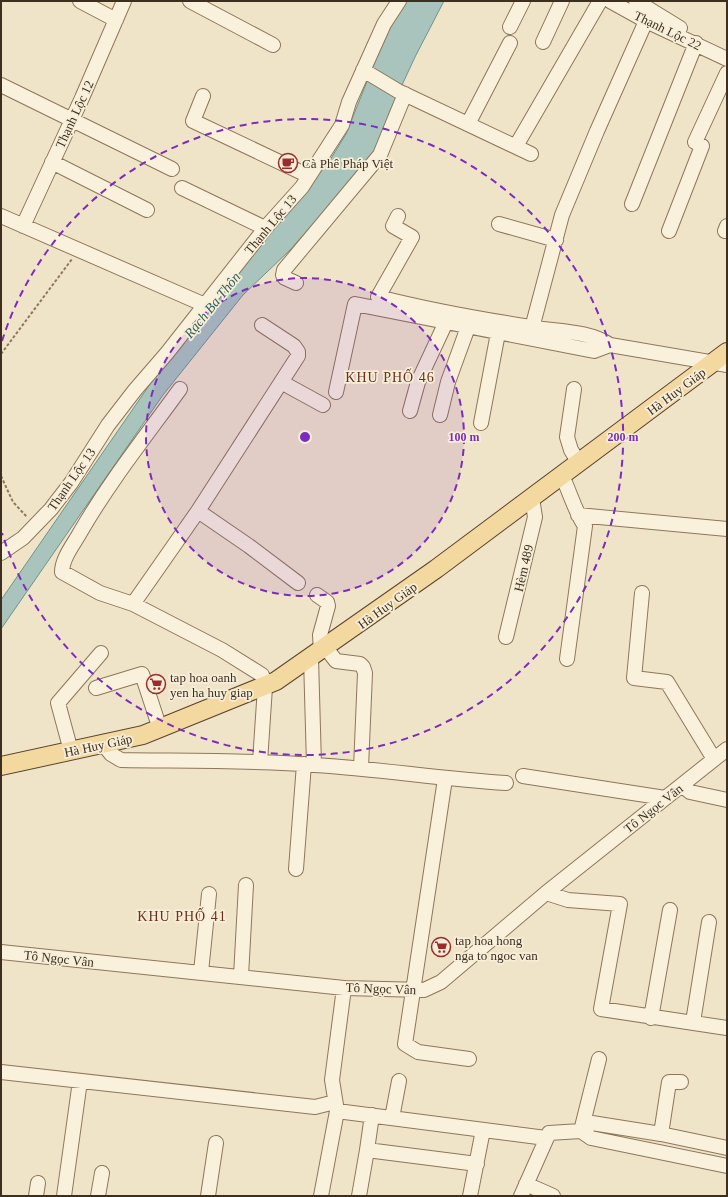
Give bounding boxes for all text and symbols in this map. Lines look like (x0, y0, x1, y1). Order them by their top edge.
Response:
street label: Thạnh Lộc 22 (632, 8, 704, 53)
street label: Thạnh Lộc 12 (52, 78, 97, 150)
cafe icon: Cà Phê Pháp Việt (277, 152, 299, 174)
place label: Cà Phê Pháp Việt (302, 156, 393, 171)
street label: Thạnh Lộc 13 (241, 192, 300, 257)
water label: Rạch Ba Thôn (181, 269, 243, 342)
street label: Hà Huy Giáp (644, 365, 708, 418)
district label: KHU PHỐ 46 (345, 368, 435, 385)
centre of rings (298, 430, 312, 444)
text: 100 m (449, 430, 480, 444)
text: 200 m (608, 430, 639, 444)
street label: Thạnh Lộc 13 (44, 445, 98, 513)
street label: Hèm 489 (511, 543, 536, 593)
street label: Hà Huy Giáp (355, 579, 420, 632)
place label: tap hoa oanh yen ha huy giap (170, 670, 253, 700)
supermarket icon: tap hoa oanh yen ha huy giap (145, 673, 167, 695)
street label: Hà Huy Giáp (63, 731, 134, 760)
street label: Tô Ngọc Vân (621, 780, 686, 836)
district label: KHU PHỐ 41 (137, 907, 227, 924)
place label: tap hoa hong nga to ngoc van (455, 933, 538, 963)
supermarket icon: tap hoa hong nga to ngoc van (430, 936, 452, 958)
street label: Tô Ngọc Vân (23, 947, 95, 970)
street label: Tô Ngọc Vân (345, 980, 417, 997)

